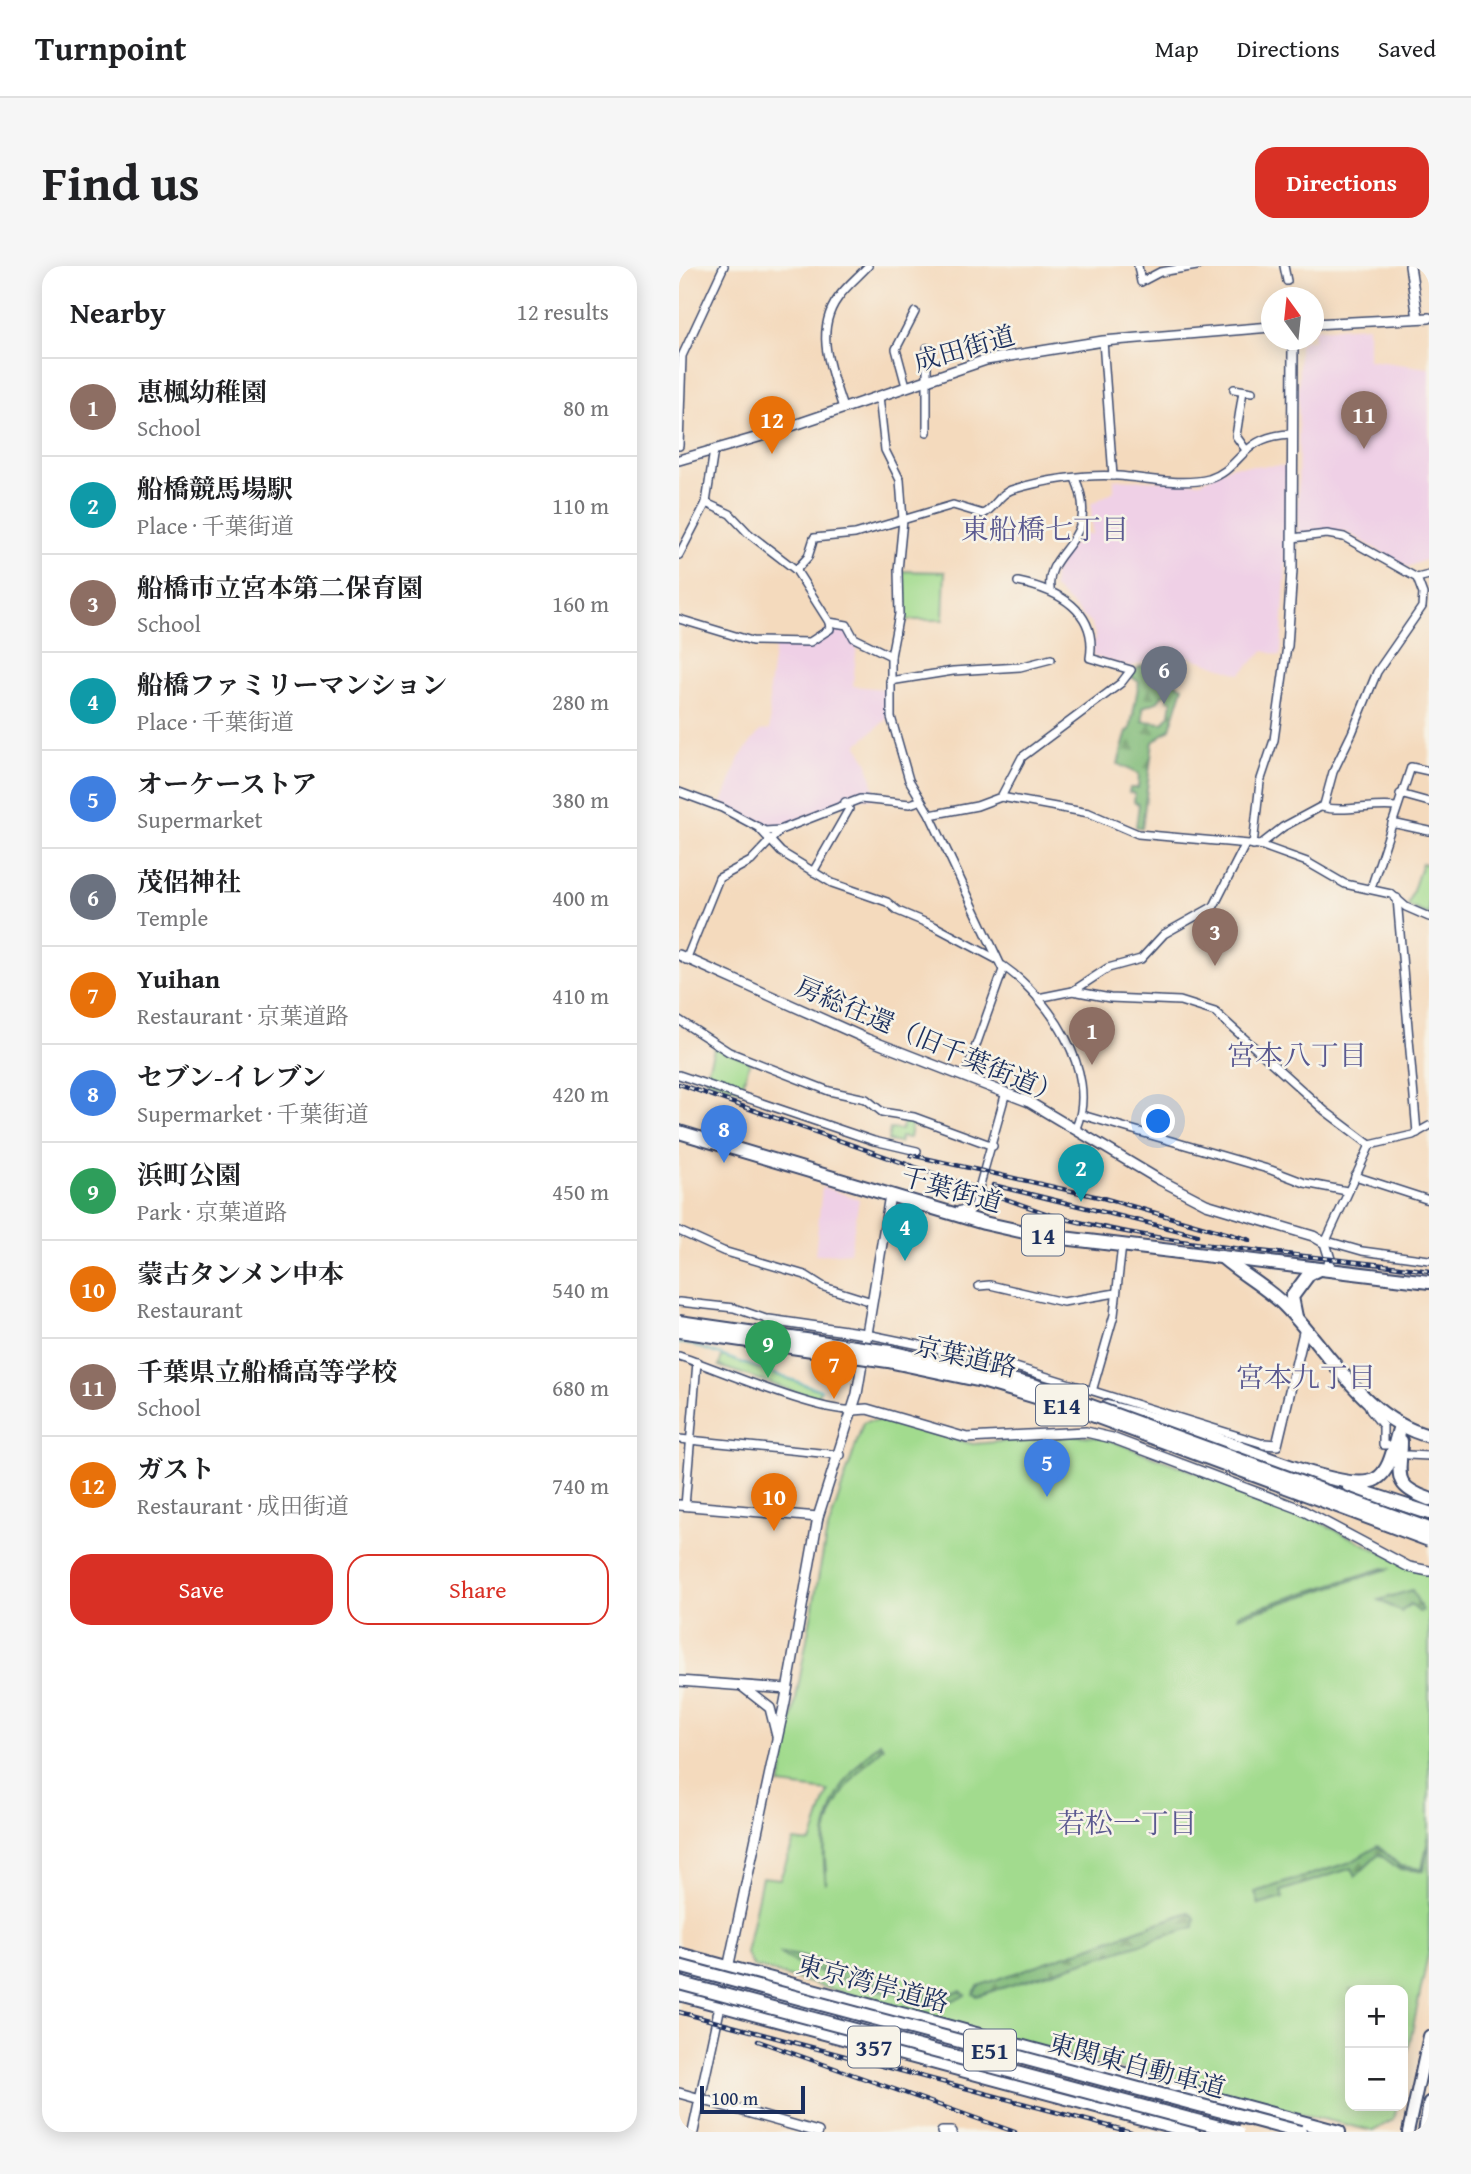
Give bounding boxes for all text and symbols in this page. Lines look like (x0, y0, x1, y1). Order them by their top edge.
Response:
text: Turnpoint (35, 24, 187, 72)
text: Map (1155, 31, 1199, 66)
text: Directions (1237, 31, 1340, 66)
text: Saved (1378, 31, 1436, 66)
text: Find us (42, 146, 200, 218)
button: Directions (1255, 147, 1429, 218)
north arrow (1261, 287, 1324, 350)
text: Nearby (70, 290, 166, 334)
text: 12 results (517, 295, 609, 328)
street label: 成田街道 (909, 315, 1019, 381)
text: 恵楓幼稚園 (137, 372, 267, 411)
text: 1 (87, 391, 99, 424)
text: 80 m (563, 391, 609, 424)
pin: 11 (1341, 391, 1387, 449)
pin: 12 (749, 396, 795, 454)
text: School (137, 411, 201, 444)
text: 船橋競馬場駅 (137, 469, 293, 508)
text: 2 (87, 489, 99, 522)
text: 110 m (552, 489, 609, 522)
district label: 東船橋七丁目 (961, 508, 1129, 549)
text: Place · 千葉街道 (137, 509, 294, 542)
text: 船橋市立宮本第二保育園 (137, 568, 423, 607)
text: 3 (87, 587, 99, 620)
text: 160 m (552, 587, 609, 620)
text: School (137, 607, 201, 640)
pin: 6 (1141, 646, 1187, 704)
text: 船橋ファミリーマンション (137, 665, 447, 704)
text: 4 (87, 685, 99, 718)
text: 280 m (552, 685, 609, 718)
text: Place · 千葉街道 (137, 705, 294, 738)
text: オーケーストア (137, 764, 317, 803)
text: 5 (87, 783, 99, 816)
text: 380 m (552, 783, 609, 816)
text: Supermarket (137, 803, 263, 836)
text: 茂侶神社 (137, 862, 241, 901)
text: 6 (87, 881, 99, 914)
text: 400 m (552, 881, 609, 914)
text: Temple (137, 901, 208, 934)
pin: 3 (1192, 908, 1238, 966)
text: Yuihan (137, 959, 220, 998)
street label: 房総往還（旧千葉街道） (790, 966, 1068, 1114)
text: 7 (87, 979, 99, 1012)
text: 410 m (552, 979, 609, 1012)
text: Restaurant · 京葉道路 (137, 999, 349, 1032)
pin: 1 (1069, 1007, 1115, 1065)
district label: 宮本八丁目 (1227, 1034, 1367, 1075)
text: セブン-イレブン (137, 1057, 326, 1096)
text: 8 (87, 1077, 99, 1110)
text: 420 m (552, 1077, 609, 1110)
text: Supermarket · 千葉街道 (137, 1097, 369, 1130)
your location (1141, 1104, 1175, 1138)
pin: 8 (701, 1105, 747, 1163)
pin: 2 (1058, 1144, 1104, 1202)
text: 浜町公園 (137, 1155, 241, 1194)
street label: 千葉街道 (897, 1156, 1007, 1222)
text: 9 (87, 1175, 99, 1208)
text: 450 m (552, 1175, 609, 1208)
text: Park · 京葉道路 (137, 1195, 287, 1228)
pin: 4 (882, 1203, 928, 1261)
road number: 14 (1022, 1214, 1064, 1255)
text: 蒙古タンメン中本 (137, 1254, 344, 1293)
text: 10 (81, 1273, 105, 1306)
text: 540 m (552, 1273, 609, 1306)
text: Restaurant (137, 1293, 243, 1326)
pin: 9 (745, 1320, 791, 1378)
street label: 京葉道路 (911, 1325, 1021, 1387)
pin: 7 (811, 1341, 857, 1399)
text: 千葉県立船橋高等学校 (137, 1352, 397, 1391)
district label: 宮本九丁目 (1236, 1356, 1376, 1397)
text: 11 (81, 1371, 105, 1404)
text: 680 m (552, 1371, 609, 1404)
road number: E14 (1036, 1385, 1088, 1426)
text: School (137, 1391, 201, 1424)
pin: 5 (1024, 1439, 1070, 1497)
text: ガスト (137, 1449, 215, 1488)
text: 12 (81, 1469, 105, 1502)
text: 740 m (552, 1469, 609, 1502)
pin: 10 (751, 1473, 797, 1531)
text: Restaurant · 成田街道 (137, 1489, 349, 1522)
button: Save (70, 1554, 333, 1625)
button: Share (347, 1554, 609, 1625)
district label: 若松一丁目 (1057, 1802, 1197, 1843)
street label: 東京湾岸道路 (793, 1944, 953, 2022)
map controls (1345, 1985, 1408, 2111)
button: + (1345, 1985, 1408, 2048)
street label: 東関東自動車道 (1044, 2023, 1230, 2107)
road number: 357 (848, 2026, 900, 2067)
road number: E51 (964, 2030, 1016, 2070)
button: − (1345, 2048, 1408, 2111)
scale bar (700, 2083, 805, 2115)
text: 100 m (711, 2084, 758, 2112)

